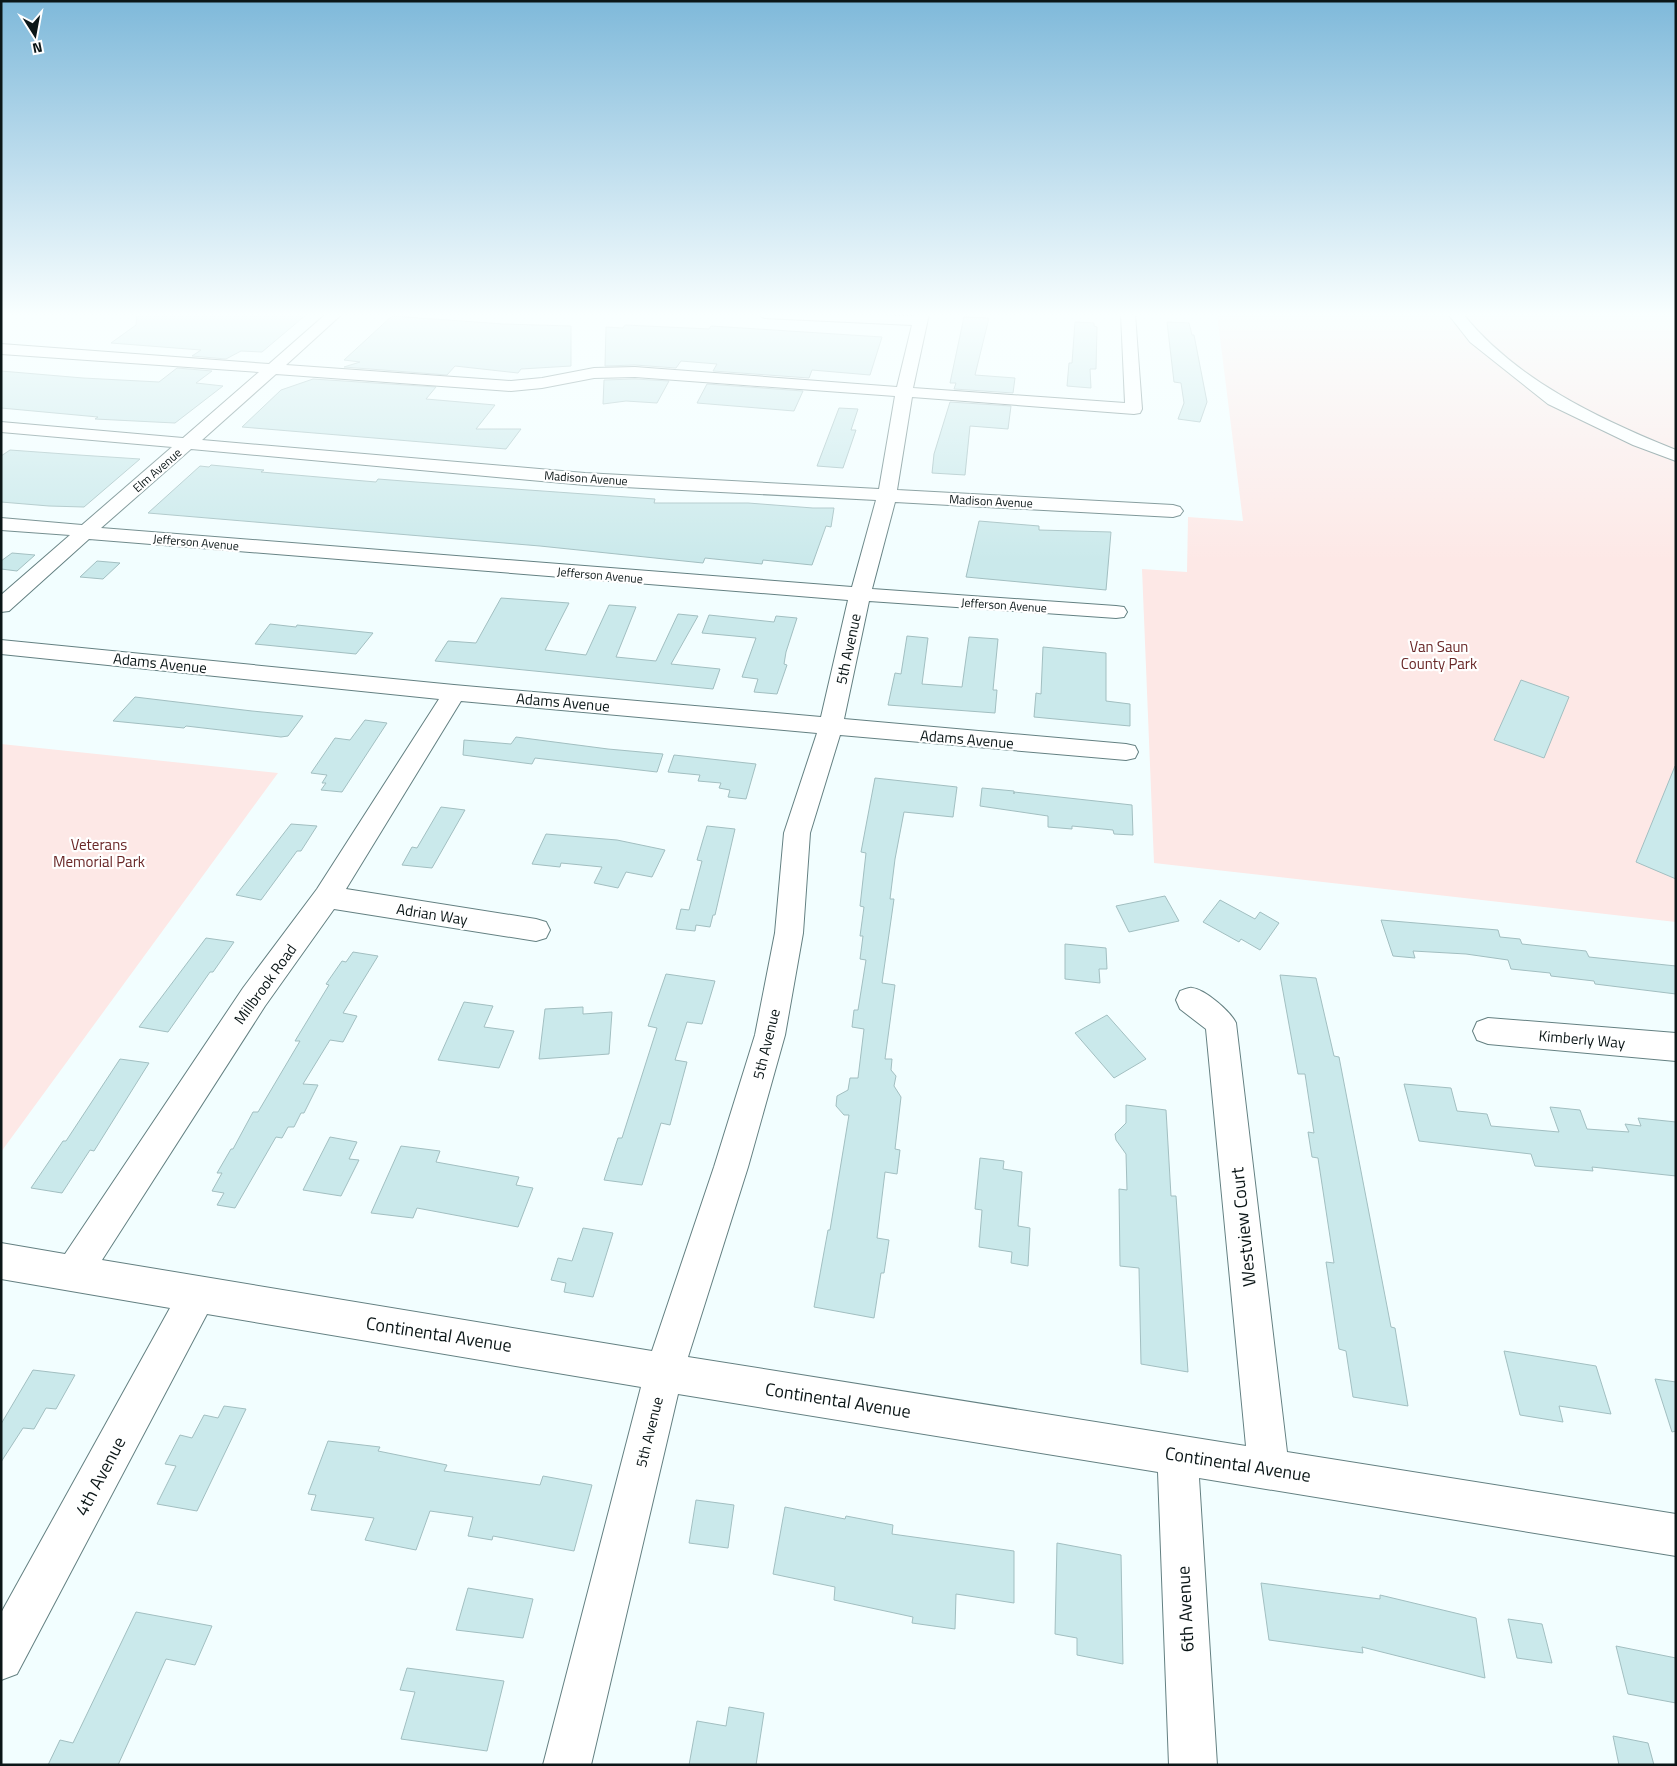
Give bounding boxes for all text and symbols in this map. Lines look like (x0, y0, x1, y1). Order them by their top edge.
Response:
north arrow (10, 10, 60, 60)
text: N (31, 37, 44, 59)
street label: Elm Avenue (128, 443, 186, 497)
street label: Madison Avenue (544, 466, 628, 490)
street label: Madison Avenue (949, 489, 1033, 513)
street label: Jefferson Avenue (152, 529, 240, 555)
street label: Jefferson Avenue (556, 562, 644, 588)
street label: Jefferson Avenue (960, 593, 1048, 617)
street label: 5th Avenue (829, 611, 867, 687)
park label: Van Saun County Park (1401, 635, 1477, 675)
street label: Adams Avenue (112, 647, 208, 679)
street label: Adams Avenue (515, 686, 611, 718)
street label: Adams Avenue (919, 723, 1015, 755)
park label: Veterans Memorial Park (53, 833, 145, 873)
street label: Adrian Way (395, 897, 469, 931)
street label: Millbrook Road (228, 939, 302, 1029)
street label: 5th Avenue (746, 1006, 786, 1082)
street label: Kimberly Way (1538, 1024, 1626, 1054)
street label: Westview Court (1223, 1165, 1263, 1288)
street label: Continental Avenue (364, 1309, 514, 1359)
street label: Continental Avenue (763, 1375, 913, 1425)
street label: 5th Avenue (629, 1394, 669, 1470)
street label: 4th Avenue (68, 1432, 132, 1520)
street label: Continental Avenue (1163, 1439, 1313, 1489)
street label: 6th Avenue (1169, 1565, 1201, 1653)

